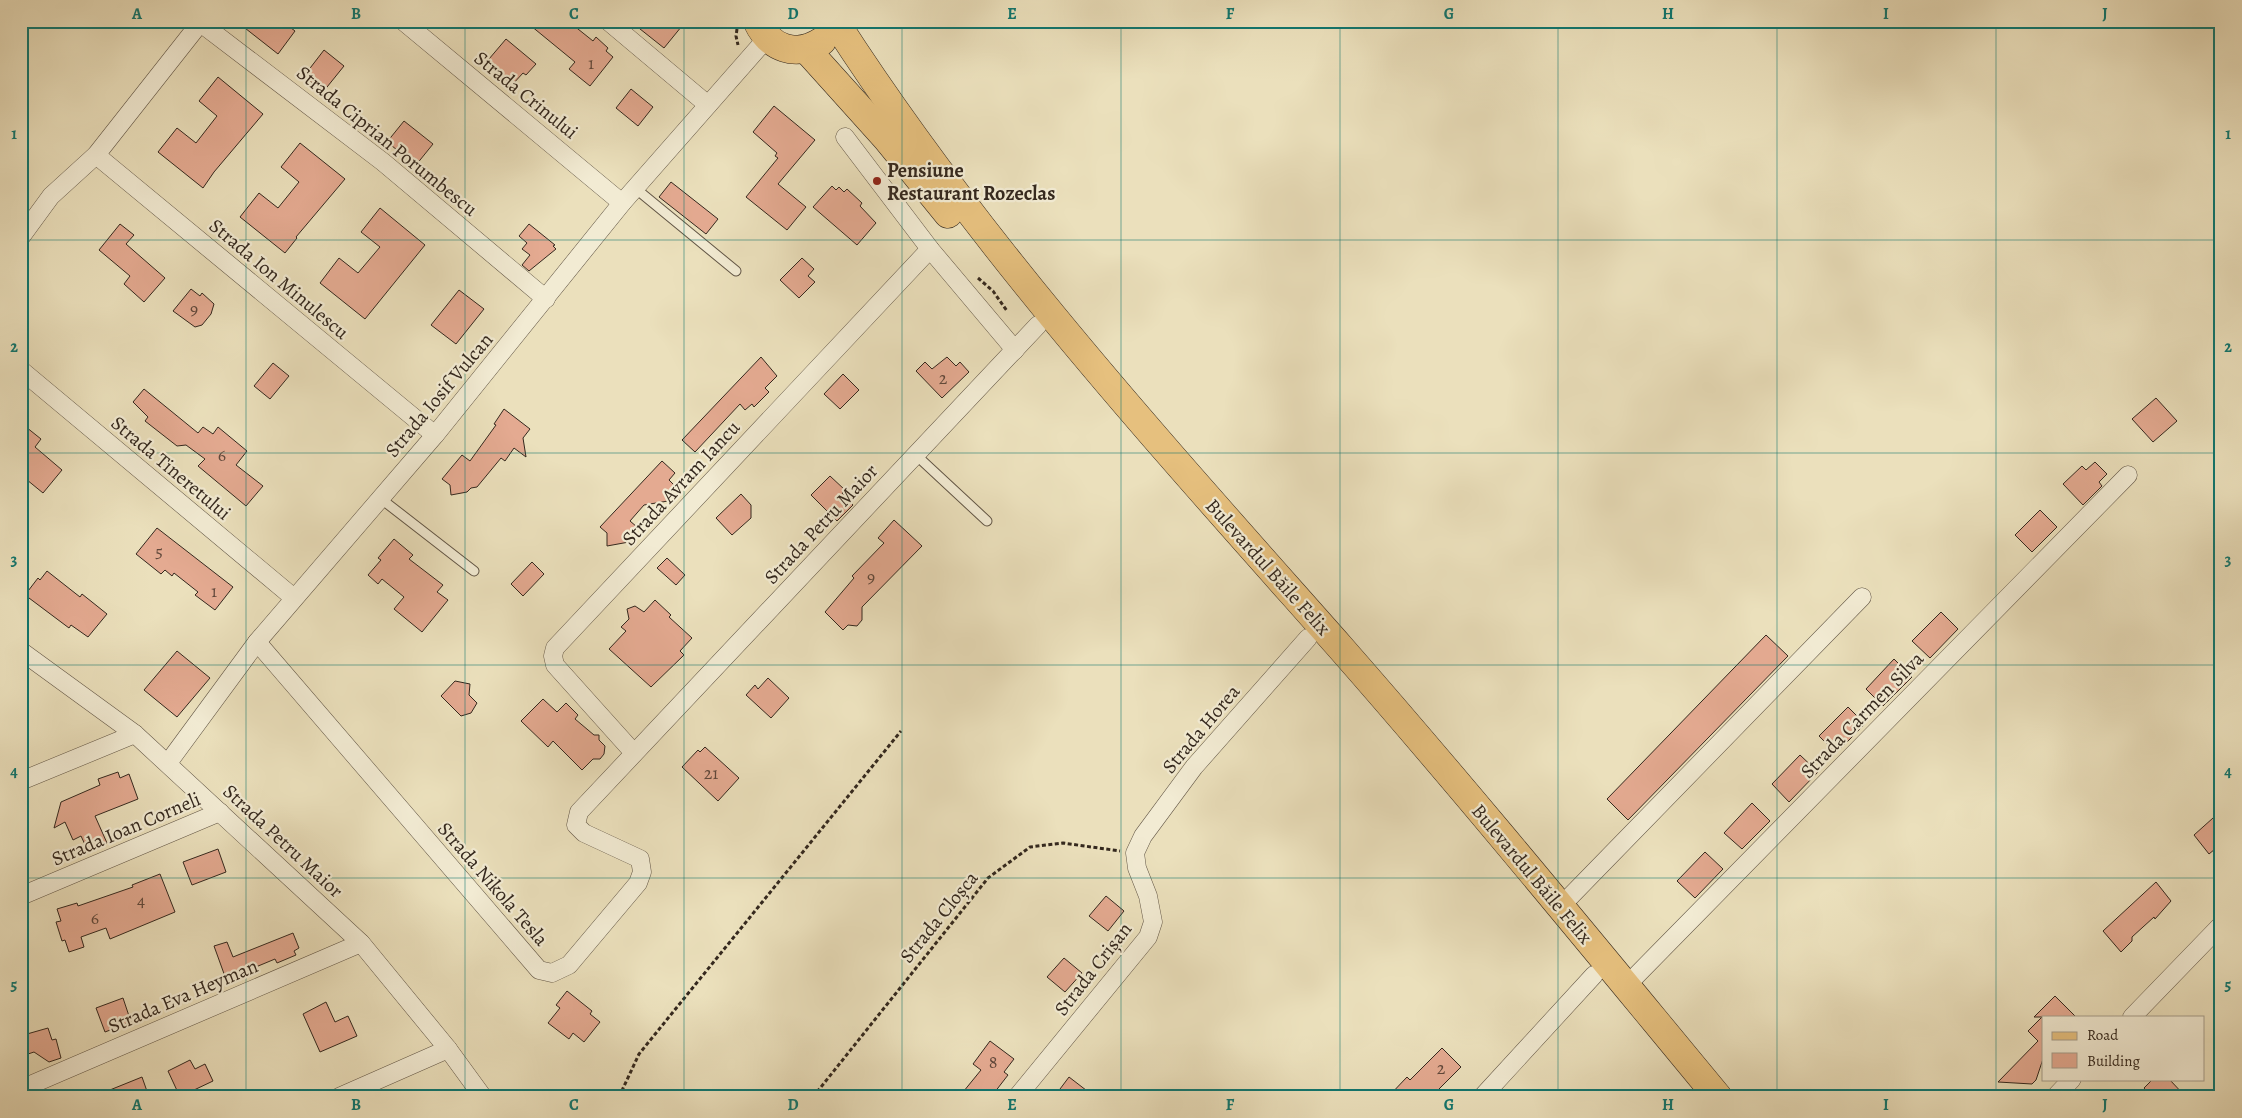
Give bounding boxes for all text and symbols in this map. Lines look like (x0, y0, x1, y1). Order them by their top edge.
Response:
text: A (131, 3, 143, 25)
text: B (351, 3, 361, 25)
text: C (569, 3, 579, 25)
text: D (787, 3, 799, 25)
text: E (1007, 3, 1017, 25)
text: F (1226, 3, 1235, 25)
text: G (1444, 3, 1454, 25)
text: H (1662, 3, 1674, 25)
text: I (1883, 3, 1889, 25)
text: J (2102, 3, 2108, 25)
street label: Strada Crinului (468, 45, 584, 145)
house number: 1 (588, 51, 594, 75)
street label: Strada Ciprian Porumbescu (291, 60, 483, 223)
text: 1 (11, 123, 17, 145)
text: 1 (2225, 123, 2231, 145)
place label: Pensiune Restaurant Rozeclas (887, 157, 1055, 207)
marker: Pensiune Restaurant Rozeclas (871, 175, 883, 187)
street label: Strada Ion Minulescu (203, 212, 355, 346)
house number: 9 (190, 297, 198, 321)
street label: Strada Iosif Vulcan (379, 327, 499, 463)
text: 2 (10, 336, 18, 358)
text: 2 (2224, 336, 2232, 358)
house number: 2 (939, 366, 948, 390)
street label: Strada Tineretului (105, 410, 237, 526)
street label: Strada Avram Iancu (616, 414, 746, 551)
house number: 6 (218, 443, 226, 467)
street label: Strada Petru Maior (758, 458, 884, 590)
street label: Bulevardul Băile Felix (1199, 493, 1337, 642)
house number: 5 (155, 539, 163, 563)
text: 3 (11, 549, 18, 571)
text: 3 (2225, 549, 2232, 571)
house number: 9 (867, 565, 875, 589)
house number: 1 (211, 579, 217, 603)
street label: Strada Carmen Silva (1794, 645, 1930, 784)
street label: Strada Horea (1156, 678, 1247, 779)
text: 4 (10, 761, 18, 783)
house number: 21 (704, 761, 718, 785)
text: 4 (2224, 761, 2232, 783)
street label: Strada Petru Maior (217, 778, 349, 904)
street label: Strada Ioan Corneli (47, 785, 205, 873)
street label: Bulevardul Băile Felix (1465, 798, 1599, 950)
street label: Strada Nikola Tesla (432, 816, 555, 952)
street label: Strada Cloșca (894, 865, 985, 969)
house number: 4 (137, 888, 145, 912)
house number: 6 (91, 906, 99, 930)
street label: Strada Crișan (1048, 917, 1138, 1021)
street label: Strada Eva Heyman (104, 952, 262, 1040)
text: 5 (11, 974, 18, 996)
text: 5 (2225, 974, 2232, 996)
legend (2042, 1016, 2204, 1080)
text: Road (2087, 1025, 2119, 1045)
house number: 8 (989, 1050, 997, 1074)
text: Building (2087, 1051, 2140, 1071)
house number: 2 (1437, 1056, 1446, 1080)
text: A (131, 1094, 143, 1116)
text: B (351, 1094, 361, 1116)
text: C (569, 1094, 579, 1116)
text: D (787, 1094, 799, 1116)
text: E (1007, 1094, 1017, 1116)
text: F (1226, 1094, 1235, 1116)
text: G (1444, 1094, 1454, 1116)
text: H (1662, 1094, 1674, 1116)
text: I (1883, 1094, 1889, 1116)
text: J (2102, 1094, 2108, 1116)

